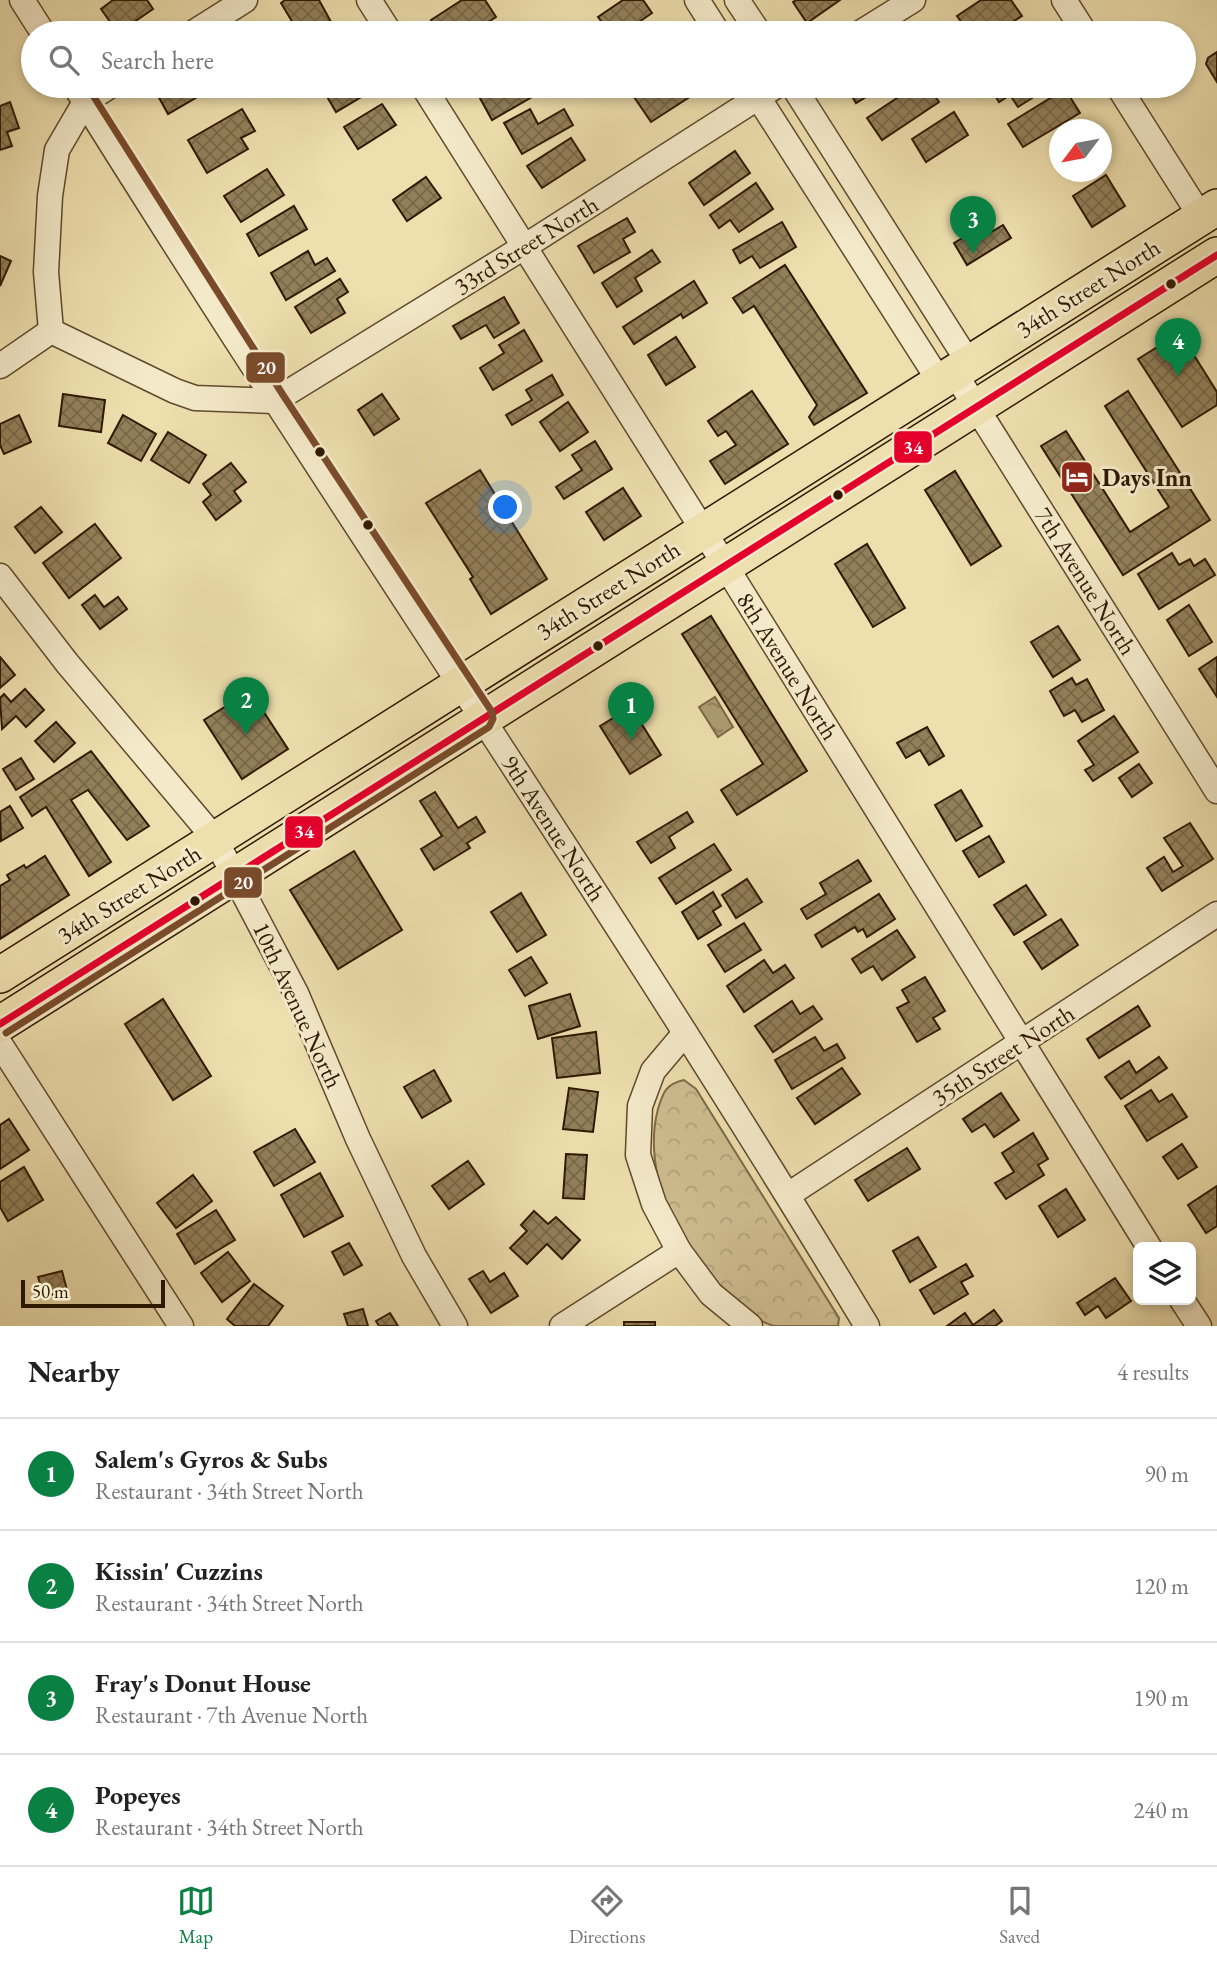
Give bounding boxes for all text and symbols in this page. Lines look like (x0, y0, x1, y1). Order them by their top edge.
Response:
search box (21, 21, 1196, 98)
icon: search (45, 41, 83, 79)
text: Search here (101, 43, 214, 77)
north arrow (1049, 119, 1112, 182)
street label: 33rd Street North (448, 188, 604, 302)
pin: 3 (950, 196, 996, 254)
street label: 34th Street North (1010, 231, 1166, 345)
unlabelled marker (1164, 277, 1178, 291)
pin: 4 (1155, 318, 1201, 376)
line badge: 20 (245, 351, 286, 384)
text: 20 (256, 355, 276, 380)
line badge: 34 (893, 430, 933, 464)
text: 34 (903, 435, 924, 460)
unlabelled marker (313, 445, 327, 459)
hotel icon: Days Inn (1058, 458, 1096, 496)
place label: Days Inn (1102, 462, 1192, 494)
unlabelled marker (831, 488, 845, 502)
your location (488, 490, 522, 524)
street label: 7th Avenue North (1028, 501, 1144, 661)
unlabelled marker (361, 518, 375, 532)
street label: 34th Street North (530, 533, 686, 647)
street label: 8th Avenue North (730, 586, 846, 746)
unlabelled marker (591, 639, 605, 653)
pin: 2 (223, 677, 269, 735)
pin: 1 (608, 682, 654, 740)
street label: 9th Avenue North (495, 749, 613, 907)
line badge: 34 (284, 815, 324, 849)
text: 34 (294, 819, 315, 844)
street label: 34th Street North (51, 837, 207, 951)
line badge: 20 (223, 866, 263, 899)
text: 20 (233, 870, 253, 895)
unlabelled marker (188, 894, 202, 908)
street label: 10th Avenue North (246, 917, 350, 1093)
street label: 35th Street North (926, 997, 1080, 1113)
map controls (1133, 1242, 1196, 1305)
button: layers (1133, 1242, 1196, 1305)
scale bar (21, 1277, 164, 1309)
text: 50 m (32, 1279, 69, 1304)
text: Nearby (28, 1352, 120, 1391)
text: 4 results (1117, 1357, 1189, 1387)
text: Salem's Gyros & Subs (95, 1442, 328, 1476)
text: 1 (45, 1459, 57, 1489)
text: 90 m (1144, 1459, 1189, 1489)
text: Restaurant · 34th Street North (95, 1476, 364, 1506)
text: Kissin' Cuzzins (95, 1554, 263, 1588)
text: 2 (45, 1571, 57, 1601)
text: 120 m (1133, 1571, 1189, 1601)
text: Restaurant · 34th Street North (95, 1588, 364, 1618)
text: Fray's Donut House (95, 1666, 311, 1700)
text: 3 (45, 1683, 57, 1713)
text: 190 m (1133, 1683, 1189, 1713)
text: Restaurant · 7th Avenue North (95, 1700, 368, 1730)
text: Popeyes (95, 1778, 181, 1812)
text: 4 (45, 1795, 57, 1825)
text: 240 m (1133, 1795, 1189, 1825)
text: Restaurant · 34th Street North (95, 1812, 364, 1842)
tab: Map (177, 1882, 215, 1949)
tab: Directions (569, 1882, 645, 1949)
tab: Saved (999, 1882, 1040, 1949)

